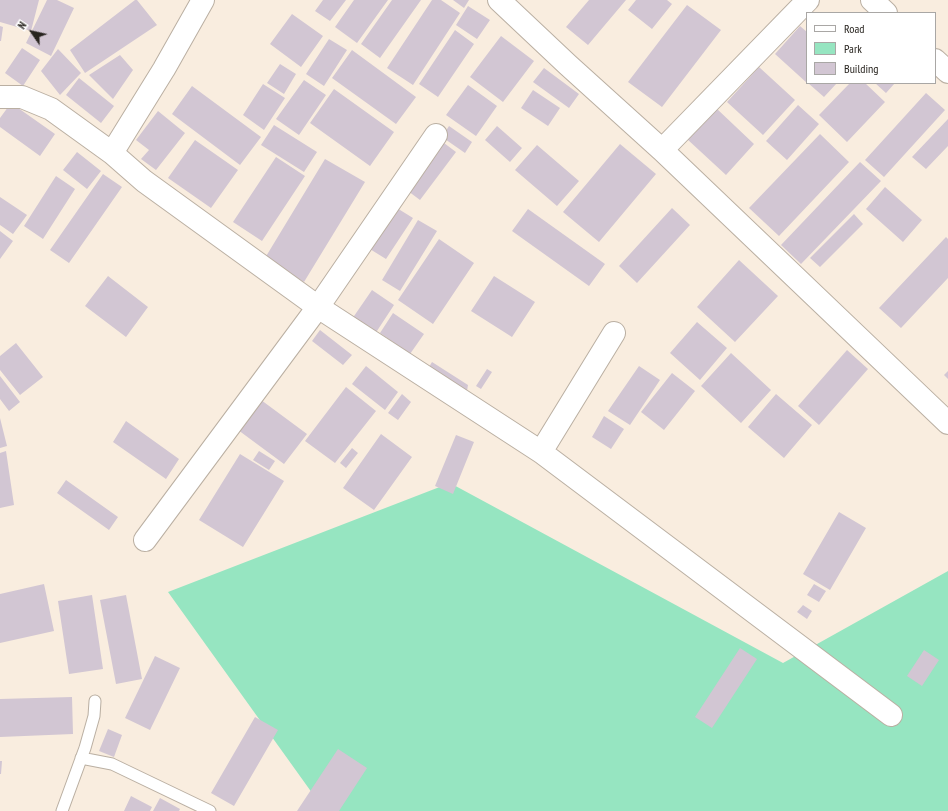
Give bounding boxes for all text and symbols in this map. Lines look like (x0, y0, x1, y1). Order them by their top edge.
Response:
north arrow (12, 12, 52, 52)
legend (806, 12, 936, 84)
text: N (15, 19, 30, 32)
text: Road (844, 21, 864, 36)
text: Park (844, 41, 862, 56)
text: Building (844, 61, 879, 76)

